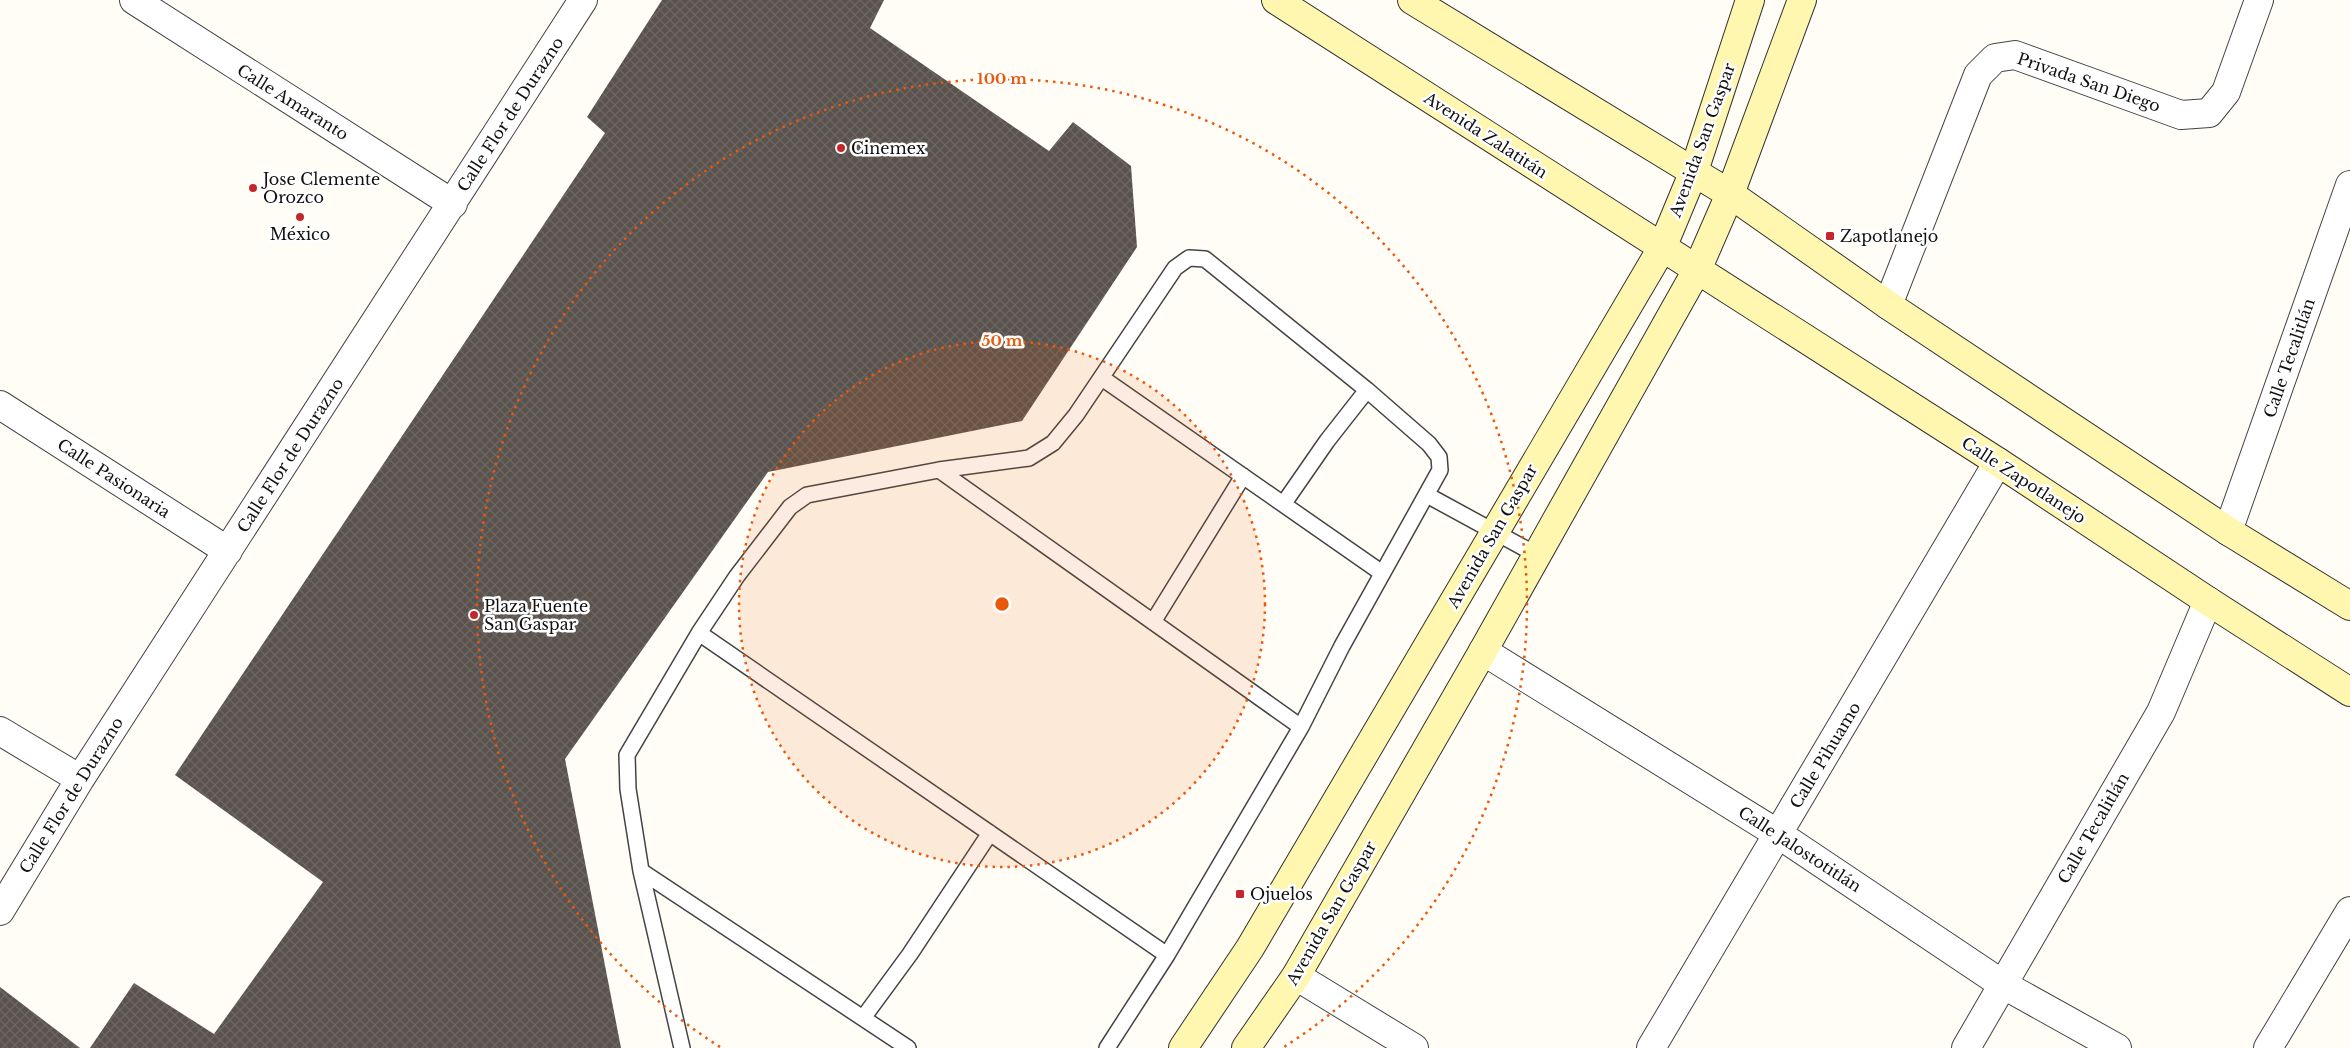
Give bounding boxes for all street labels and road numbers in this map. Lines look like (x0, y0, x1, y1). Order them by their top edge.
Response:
street label: Calle Flor de Durazno (452, 33, 568, 195)
street label: Privada San Diego (2015, 48, 2163, 116)
street label: Calle Amaranto (234, 60, 352, 144)
street label: Avenida San Gaspar (1664, 60, 1739, 221)
street label: Avenida Zalatitán (1420, 87, 1552, 182)
street label: Calle Tecalitlán (2259, 296, 2319, 420)
street label: Calle Flor de Durazno (232, 374, 348, 536)
street label: Calle Zapotlanejo (1958, 432, 2090, 528)
street label: Calle Pasionaria (54, 434, 174, 522)
street label: Avenida San Gaspar (1442, 460, 1542, 612)
street label: Calle Pihuamo (1785, 698, 1865, 812)
street label: Calle Flor de Durazno (15, 713, 127, 877)
street label: Calle Tecalitlán (2053, 769, 2133, 887)
street label: Calle Jalostotitlán (1735, 802, 1865, 896)
street label: Avenida San Gaspar (1281, 837, 1381, 989)

